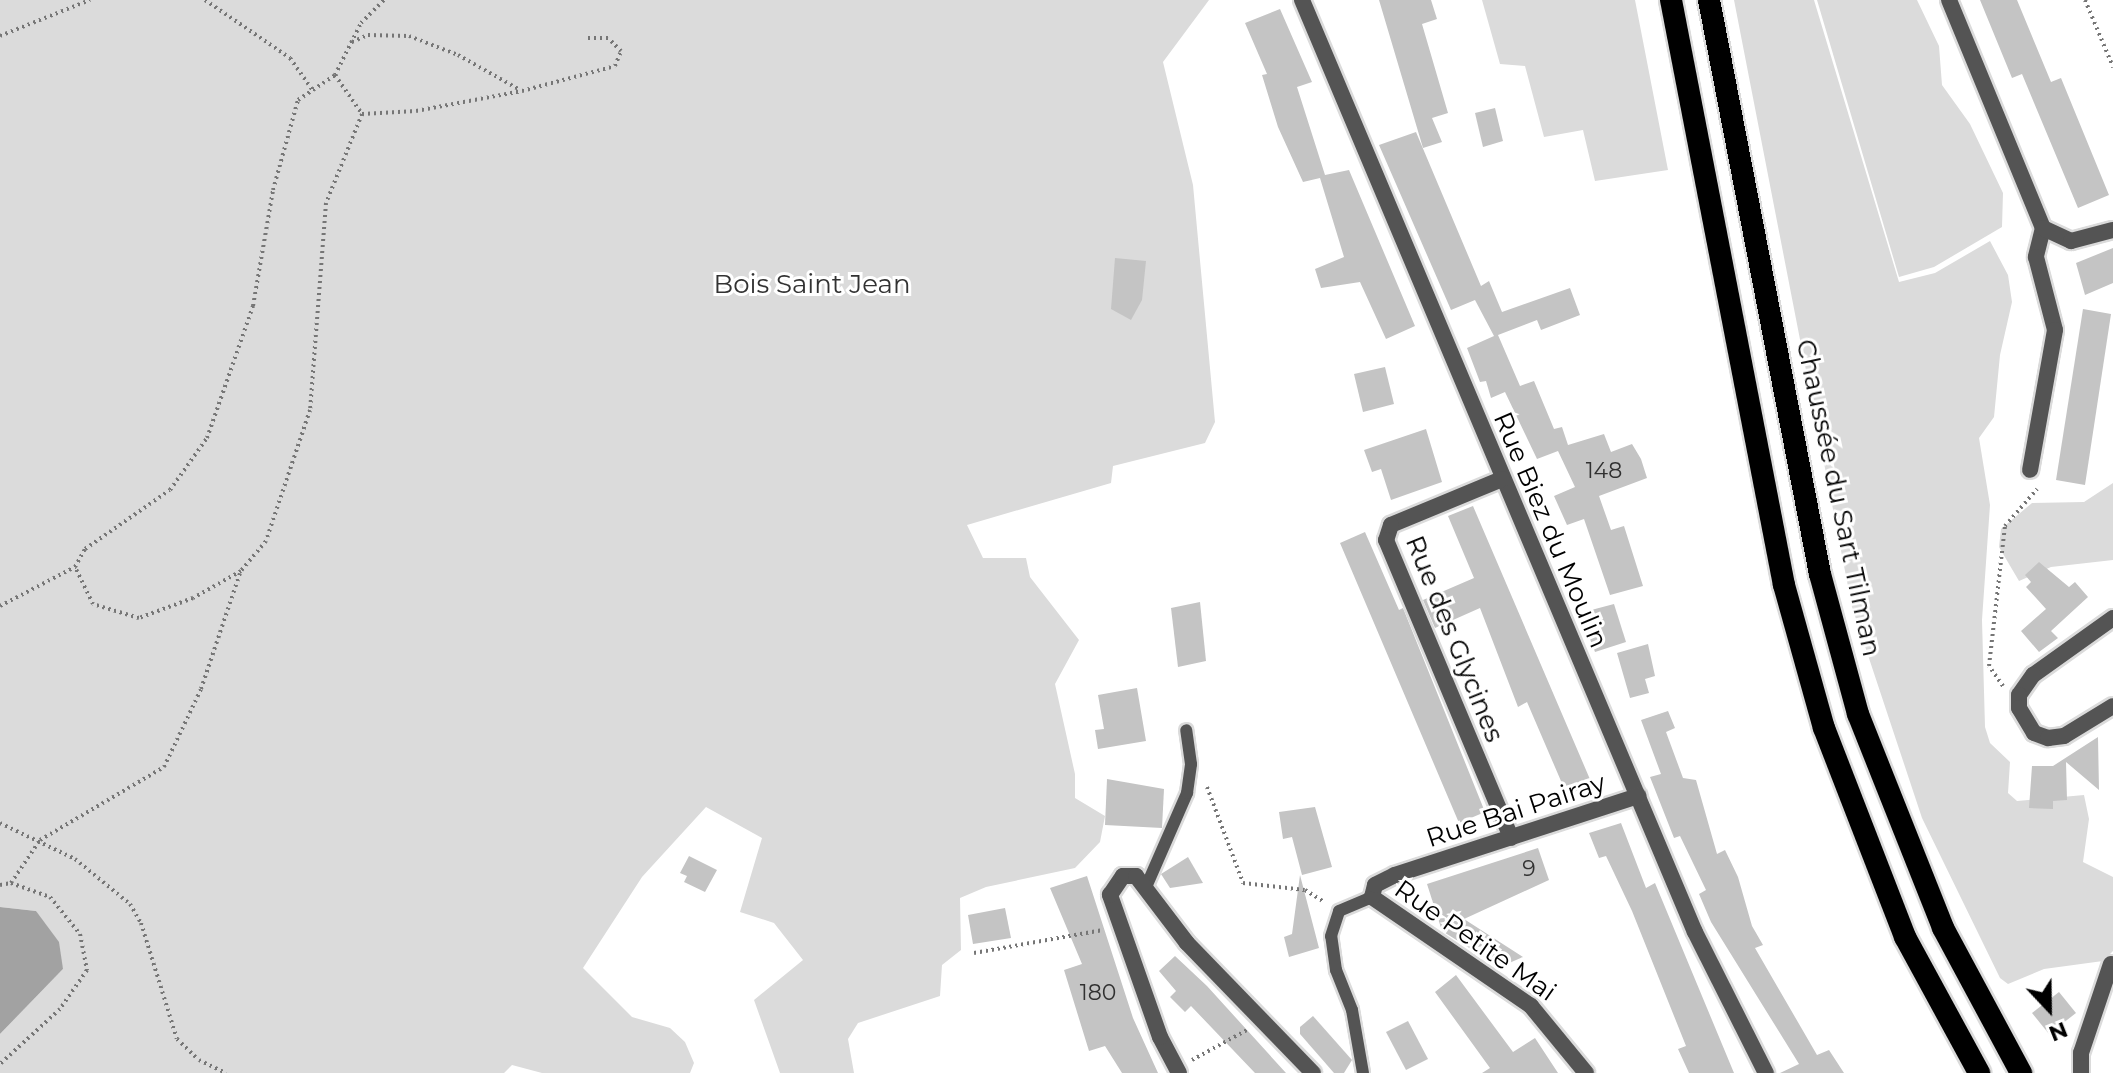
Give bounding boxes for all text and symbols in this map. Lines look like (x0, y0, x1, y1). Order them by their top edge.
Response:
park label: Bois Saint Jean (714, 269, 910, 301)
street label: Chaussée du Sart Tilman (1789, 337, 1887, 659)
street label: Rue Biez du Moulin (1486, 407, 1614, 653)
house number: 148 (1586, 458, 1622, 484)
street label: Rue des Glycines (1398, 531, 1510, 747)
street label: Rue Bai Pairay (1423, 767, 1609, 855)
house number: 9 (1522, 856, 1536, 882)
street label: Rue Petite Mai (1388, 874, 1562, 1008)
north arrow (2009, 969, 2089, 1049)
house number: 180 (1080, 980, 1116, 1006)
text: N (2045, 1016, 2071, 1048)

